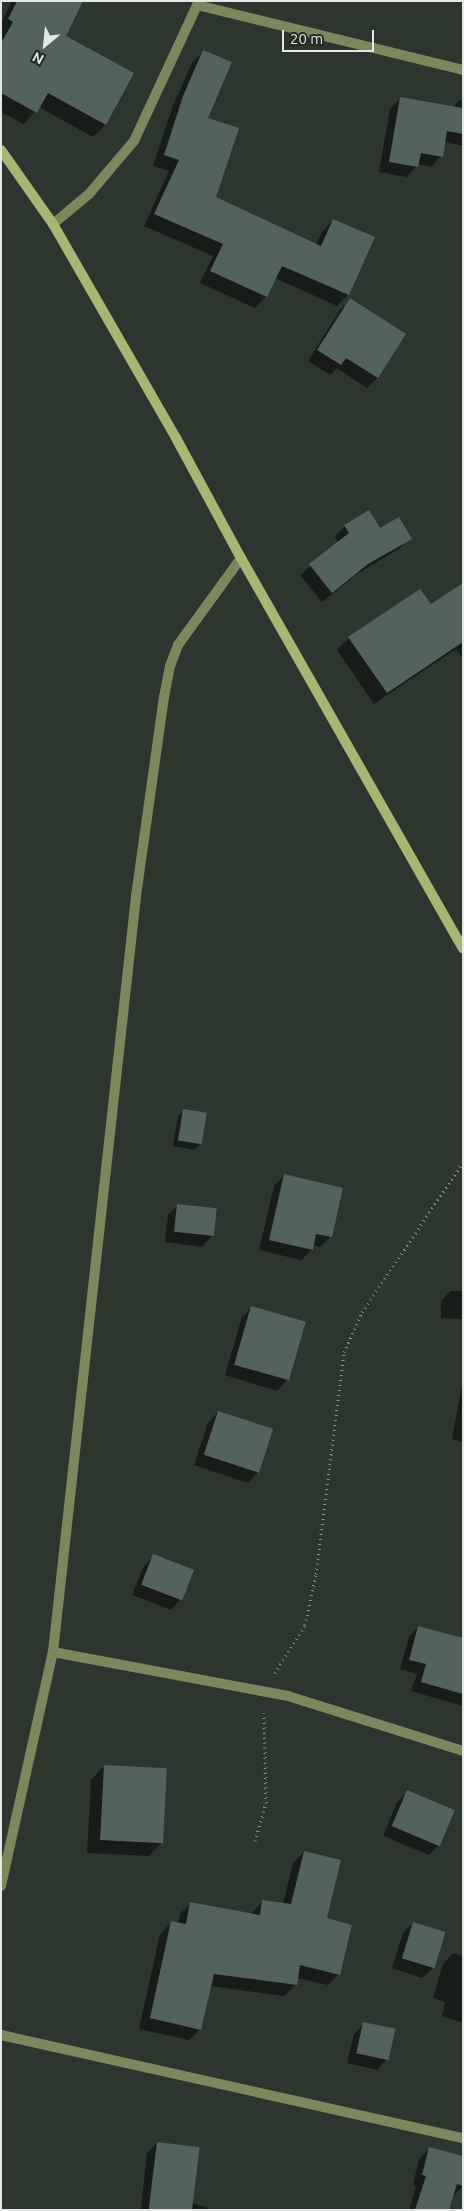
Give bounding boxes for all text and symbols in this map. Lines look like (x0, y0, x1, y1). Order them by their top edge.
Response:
north arrow (20, 20, 70, 70)
scale bar (284, 20, 376, 52)
text: 20 m (290, 30, 323, 47)
text: N (30, 49, 46, 68)

